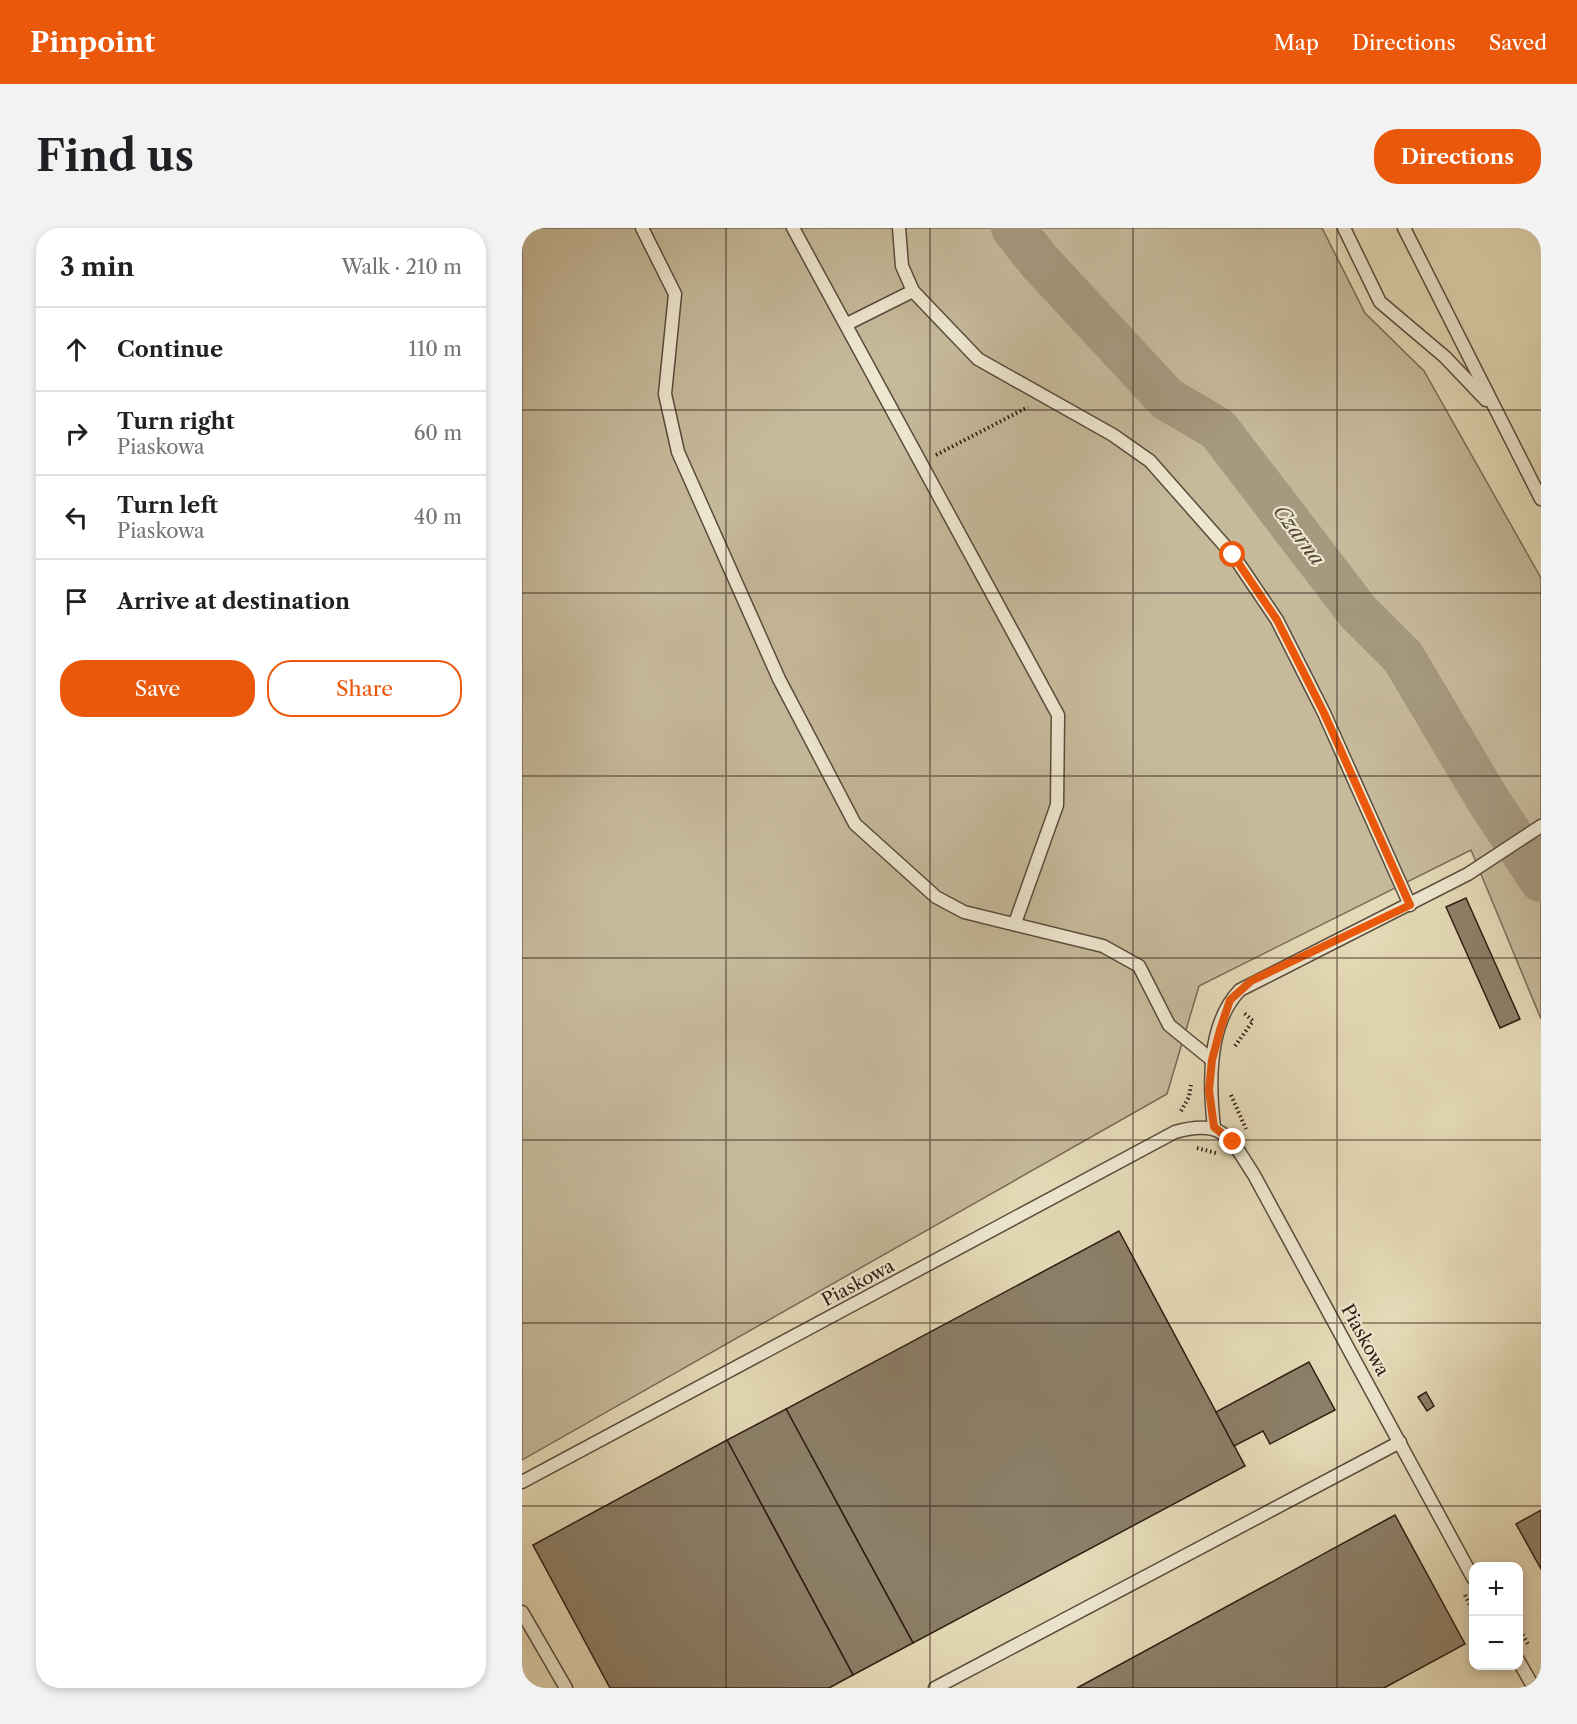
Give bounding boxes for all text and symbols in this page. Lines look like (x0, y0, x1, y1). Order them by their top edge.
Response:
text: Pinpoint (30, 25, 155, 59)
text: Map (1274, 30, 1319, 55)
text: Directions (1352, 30, 1456, 55)
text: Saved (1489, 30, 1547, 55)
button: Directions (1374, 129, 1541, 184)
text: Find us (36, 130, 194, 182)
text: 3 min (60, 251, 134, 283)
text: Walk · 210 m (341, 255, 462, 279)
icon: ahead (60, 333, 93, 366)
text: Continue (117, 336, 223, 363)
text: 110 m (409, 337, 462, 361)
text: Turn right (117, 408, 235, 435)
icon: right (60, 417, 93, 450)
text: 60 m (414, 421, 462, 445)
text: Piaskowa (117, 435, 205, 459)
text: Turn left (117, 492, 218, 519)
water label: Czarna (1268, 500, 1330, 570)
icon: left (60, 501, 93, 534)
text: 40 m (414, 505, 462, 529)
text: Piaskowa (117, 519, 205, 543)
route start (1219, 541, 1245, 567)
icon: arrive (60, 585, 93, 618)
text: Arrive at destination (117, 588, 350, 615)
button: Save (60, 660, 255, 717)
button: Share (267, 660, 462, 717)
route end (1219, 1128, 1245, 1154)
street label: Piaskowa (818, 1255, 898, 1311)
street label: Piaskowa (1336, 1300, 1394, 1380)
map controls (1469, 1562, 1523, 1670)
button: + (1469, 1562, 1523, 1616)
button: − (1469, 1616, 1523, 1670)

